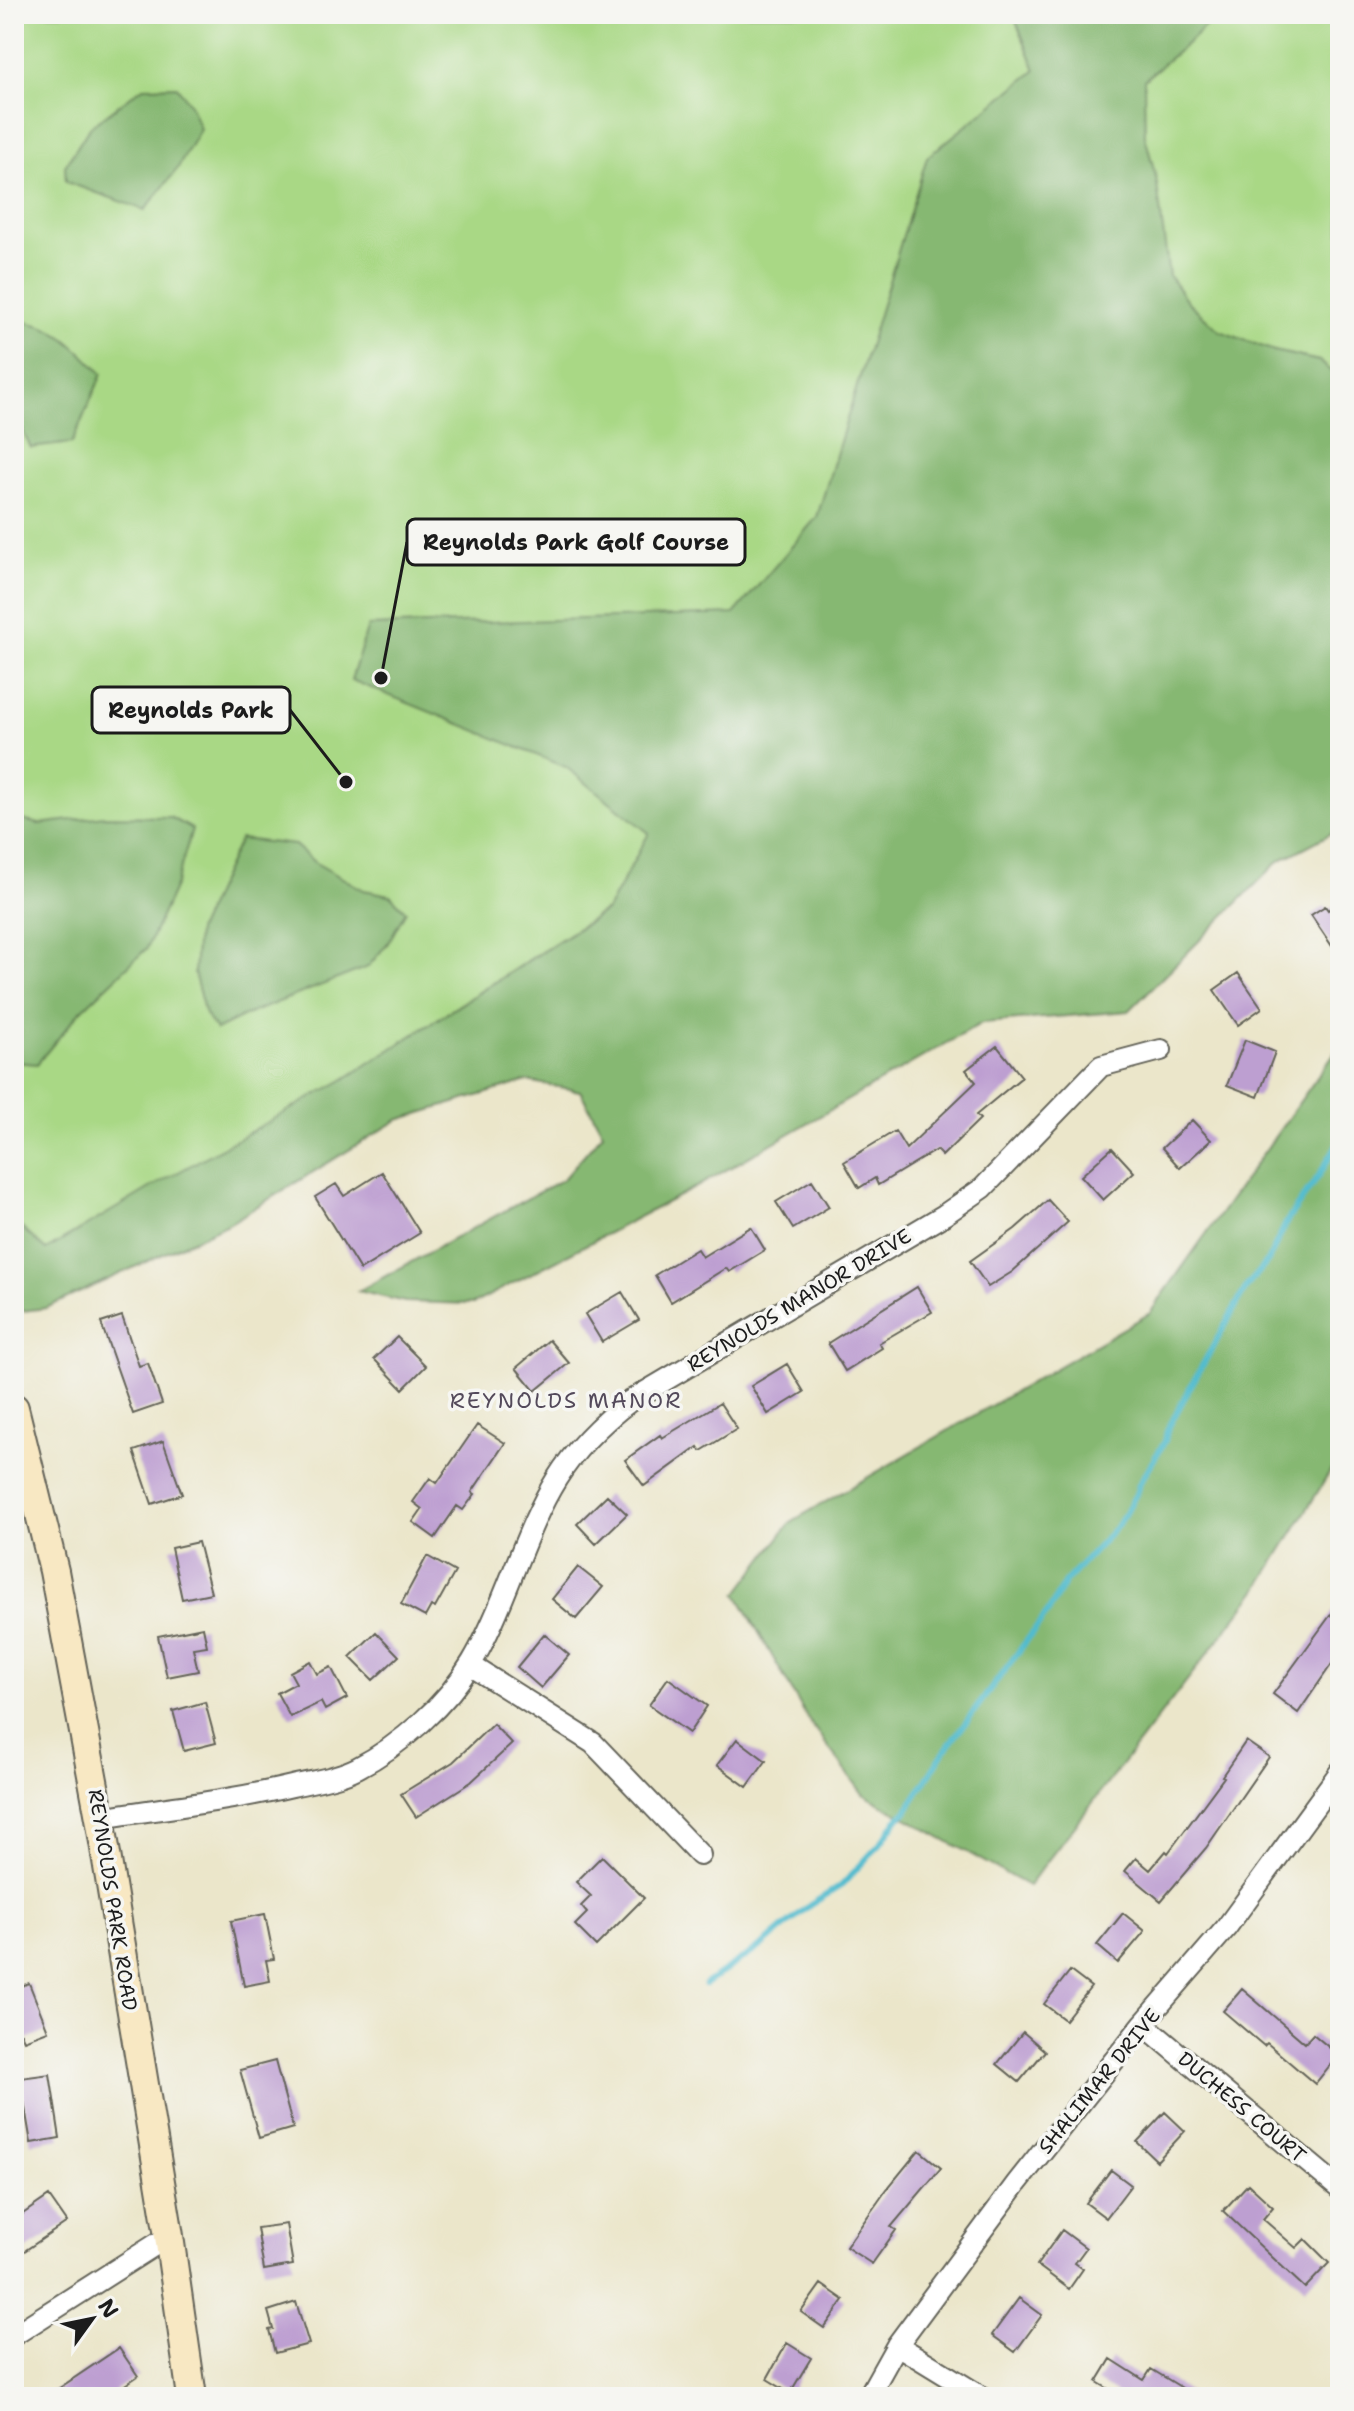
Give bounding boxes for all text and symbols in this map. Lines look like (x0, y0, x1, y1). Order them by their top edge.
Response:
callout: Reynolds Park Golf Course (407, 519, 745, 565)
text: Reynolds Park Golf Course (423, 528, 729, 557)
callout: Reynolds Park (92, 687, 290, 733)
text: Reynolds Park (108, 696, 274, 725)
street label: REYNOLDS MANOR DRIVE (682, 1223, 916, 1377)
district label: REYNOLDS MANOR (450, 1386, 682, 1415)
street label: REYNOLDS PARK ROAD (83, 1787, 143, 2013)
street label: SHALIMAR DRIVE (1032, 2003, 1166, 2159)
street label: DUCHESS COURT (1173, 2046, 1311, 2168)
north arrow (52, 2279, 132, 2359)
text: N (91, 2293, 125, 2324)

